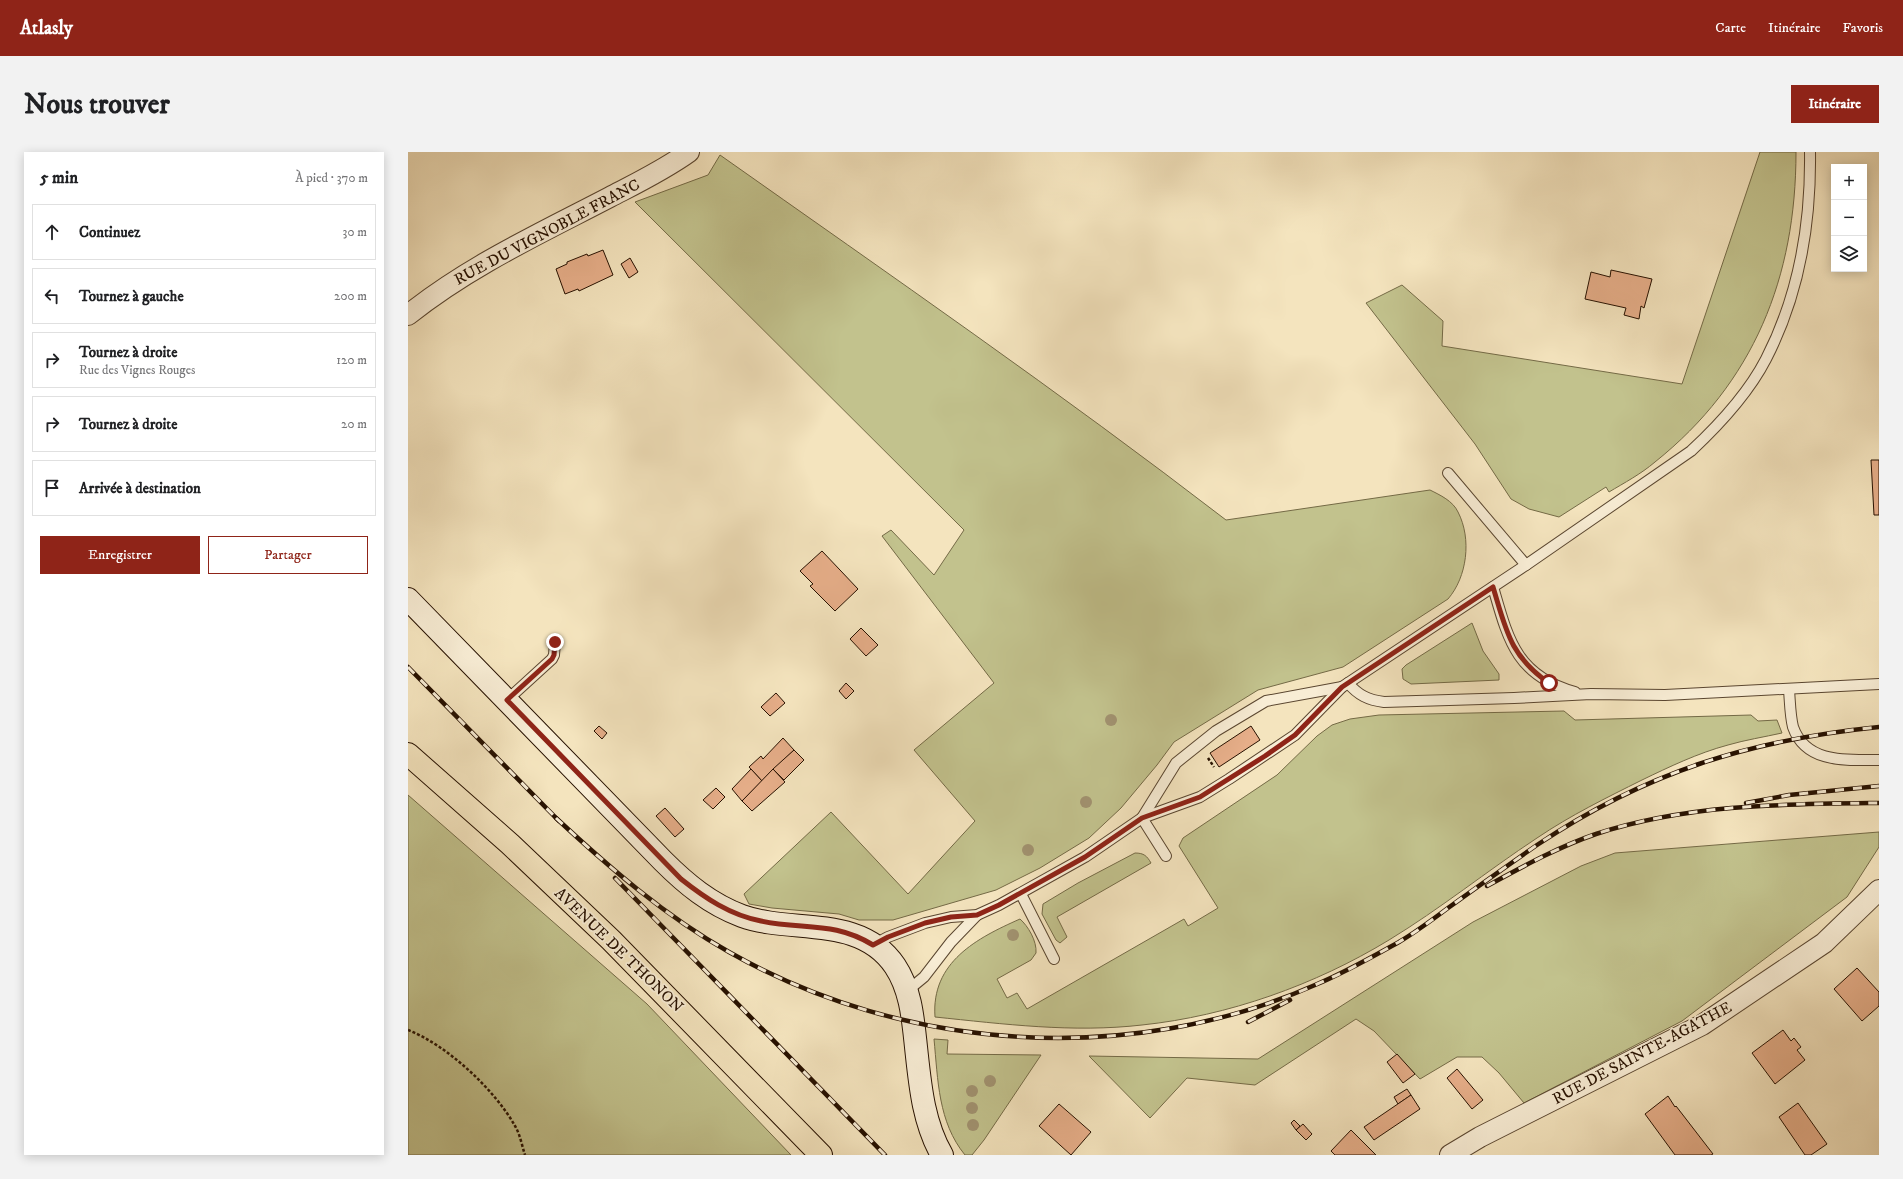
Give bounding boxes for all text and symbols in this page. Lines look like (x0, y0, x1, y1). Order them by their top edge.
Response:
text: Atlasly (20, 17, 73, 40)
text: Carte (1715, 19, 1746, 37)
text: Itinéraire (1768, 19, 1821, 37)
text: Favoris (1843, 19, 1883, 37)
button: Itinéraire (1791, 85, 1879, 123)
text: Nous trouver (24, 87, 170, 122)
map controls (1831, 164, 1867, 272)
button: + (1831, 164, 1867, 200)
text: 5 min (40, 167, 78, 189)
text: À pied · 370 m (295, 170, 368, 186)
street label: RUE DU VIGNOBLE FRANC (451, 174, 643, 290)
button: − (1831, 200, 1867, 236)
icon: ahead (41, 221, 63, 243)
text: Continuez (79, 223, 140, 242)
text: 30 m (343, 224, 367, 240)
button: layers (1831, 236, 1867, 272)
icon: left (41, 285, 63, 307)
text: Tournez à gauche (79, 287, 184, 306)
text: 200 m (334, 288, 367, 304)
text: Tournez à droite (79, 343, 177, 362)
icon: right (41, 349, 63, 371)
text: 120 m (336, 352, 367, 368)
text: Rue des Vignes Rouges (79, 362, 195, 378)
icon: right (41, 413, 63, 435)
text: Tournez à droite (79, 415, 177, 434)
text: 20 m (341, 416, 367, 432)
icon: arrive (41, 477, 63, 499)
text: Arrivée à destination (79, 479, 201, 498)
button: Enregistrer (40, 536, 200, 574)
button: Partager (208, 536, 368, 574)
route end (546, 633, 564, 651)
route start (1540, 674, 1558, 692)
street label: AVENUE DE THONON (550, 883, 688, 1017)
street label: RUE DE SAINTE-AGATHE (1549, 997, 1735, 1109)

